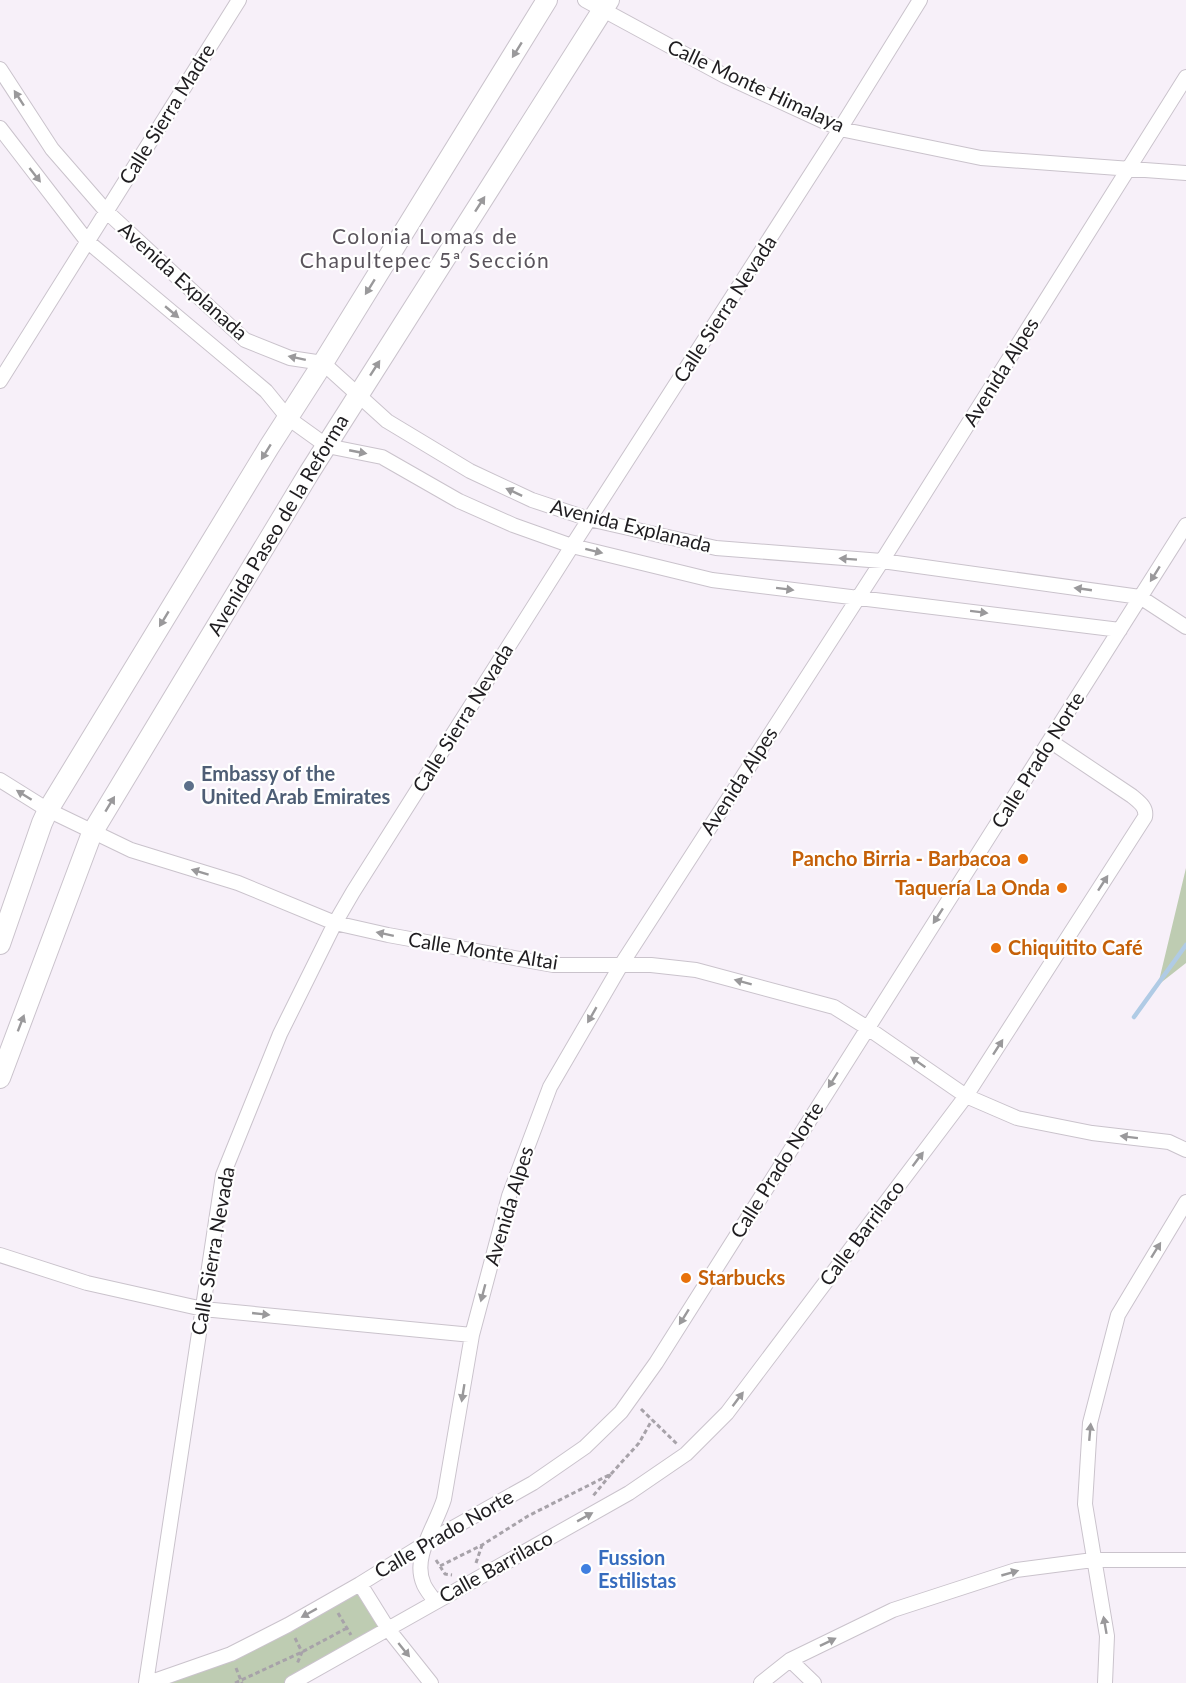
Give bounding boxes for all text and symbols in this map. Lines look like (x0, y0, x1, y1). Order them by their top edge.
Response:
street label: Calle Monte Himalaya (664, 34, 849, 137)
street label: Calle Sierra Madre (113, 39, 219, 188)
one-way arrow (511, 42, 522, 58)
one-way arrow (14, 90, 25, 107)
one-way arrow (29, 167, 42, 183)
one-way arrow (474, 196, 485, 212)
street label: Avenida Explanada (114, 216, 253, 344)
district label: Colonia Lomas de Chapultepec 5ª Sección (300, 223, 550, 272)
street label: Calle Sierra Nevada (668, 230, 781, 386)
one-way arrow (364, 279, 375, 295)
one-way arrow (164, 305, 179, 318)
street label: Avenida Alpes (957, 313, 1043, 430)
one-way arrow (288, 353, 307, 363)
one-way arrow (369, 360, 380, 376)
street label: Avenida Paseo de la Reforma (202, 410, 353, 639)
one-way arrow (261, 444, 272, 460)
one-way arrow (349, 448, 368, 457)
one-way arrow (506, 487, 523, 496)
street label: Avenida Explanada (548, 493, 714, 557)
one-way arrow (585, 547, 603, 557)
one-way arrow (838, 554, 857, 564)
one-way arrow (1149, 566, 1160, 582)
one-way arrow (776, 584, 795, 593)
one-way arrow (1073, 585, 1092, 594)
one-way arrow (969, 608, 988, 617)
one-way arrow (159, 611, 170, 627)
street label: Calle Sierra Nevada (407, 639, 518, 796)
street label: Calle Prado Norte (986, 687, 1089, 832)
street label: Avenida Alpes (694, 722, 782, 839)
place label: Embassy of the United Arab Emirates (201, 761, 391, 808)
marker: Embassy of the United Arab Emirates (182, 779, 196, 793)
one-way arrow (16, 789, 32, 800)
one-way arrow (104, 796, 115, 812)
place label: Pancho Birria - Barbacoa (792, 846, 1011, 870)
marker: Pancho Birria - Barbacoa (1016, 852, 1030, 866)
one-way arrow (191, 867, 209, 876)
place label: Taquería La Onda (895, 875, 1050, 899)
one-way arrow (1097, 875, 1108, 891)
marker: Taquería La Onda (1055, 881, 1069, 895)
one-way arrow (932, 908, 943, 924)
street label: Calle Monte Altai (407, 926, 560, 974)
one-way arrow (375, 929, 394, 938)
place label: Chiquitito Café (1008, 935, 1143, 959)
marker: Chiquitito Café (989, 941, 1003, 955)
one-way arrow (734, 977, 752, 987)
one-way arrow (586, 1007, 597, 1023)
one-way arrow (16, 1014, 26, 1032)
one-way arrow (992, 1039, 1003, 1055)
one-way arrow (910, 1057, 926, 1068)
one-way arrow (827, 1072, 838, 1088)
street label: Calle Prado Norte (725, 1097, 828, 1242)
one-way arrow (1120, 1133, 1139, 1142)
street label: Avenida Alpes (479, 1143, 538, 1268)
one-way arrow (912, 1152, 924, 1167)
street label: Calle Sierra Nevada (185, 1165, 239, 1337)
street label: Calle Barrilaco (814, 1175, 909, 1290)
one-way arrow (1151, 1242, 1162, 1258)
place label: Starbucks (698, 1265, 786, 1289)
marker: Starbucks (679, 1271, 693, 1285)
one-way arrow (478, 1284, 487, 1302)
one-way arrow (251, 1309, 270, 1319)
one-way arrow (679, 1309, 690, 1325)
one-way arrow (458, 1383, 467, 1402)
one-way arrow (731, 1391, 743, 1406)
one-way arrow (1085, 1422, 1095, 1441)
street label: Calle Prado Norte (370, 1484, 517, 1583)
one-way arrow (577, 1512, 594, 1522)
street label: Calle Barrilaco (435, 1525, 556, 1607)
place label: Fussion Estilistas (598, 1545, 676, 1592)
marker: Fussion Estilistas (579, 1562, 593, 1576)
one-way arrow (1001, 1568, 1019, 1577)
one-way arrow (300, 1608, 317, 1618)
one-way arrow (1100, 1615, 1109, 1634)
one-way arrow (820, 1637, 837, 1646)
one-way arrow (398, 1642, 410, 1657)

